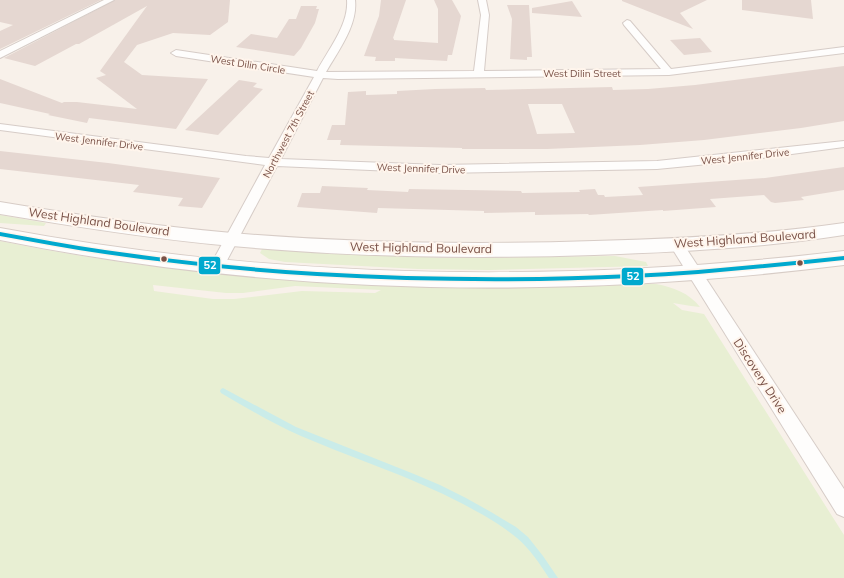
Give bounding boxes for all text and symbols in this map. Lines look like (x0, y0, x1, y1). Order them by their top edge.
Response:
street label: West Dilin Circle (210, 52, 286, 77)
street label: West Dilin Street (543, 67, 621, 80)
street label: Northwest 7th Street (260, 88, 317, 180)
street label: West Jennifer Drive (54, 130, 144, 153)
street label: West Jennifer Drive (700, 145, 790, 168)
street label: West Jennifer Drive (376, 160, 466, 177)
street label: West Highland Boulevard (28, 204, 171, 239)
street label: West Highland Boulevard (673, 226, 816, 251)
street label: West Highland Boulevard (350, 239, 492, 256)
unlabelled marker (159, 254, 169, 264)
line badge: 52 (198, 256, 221, 275)
text: 52 (203, 258, 217, 272)
unlabelled marker (795, 258, 805, 268)
line badge: 52 (621, 267, 644, 286)
text: 52 (626, 269, 640, 283)
street label: Discovery Drive (731, 335, 790, 416)

